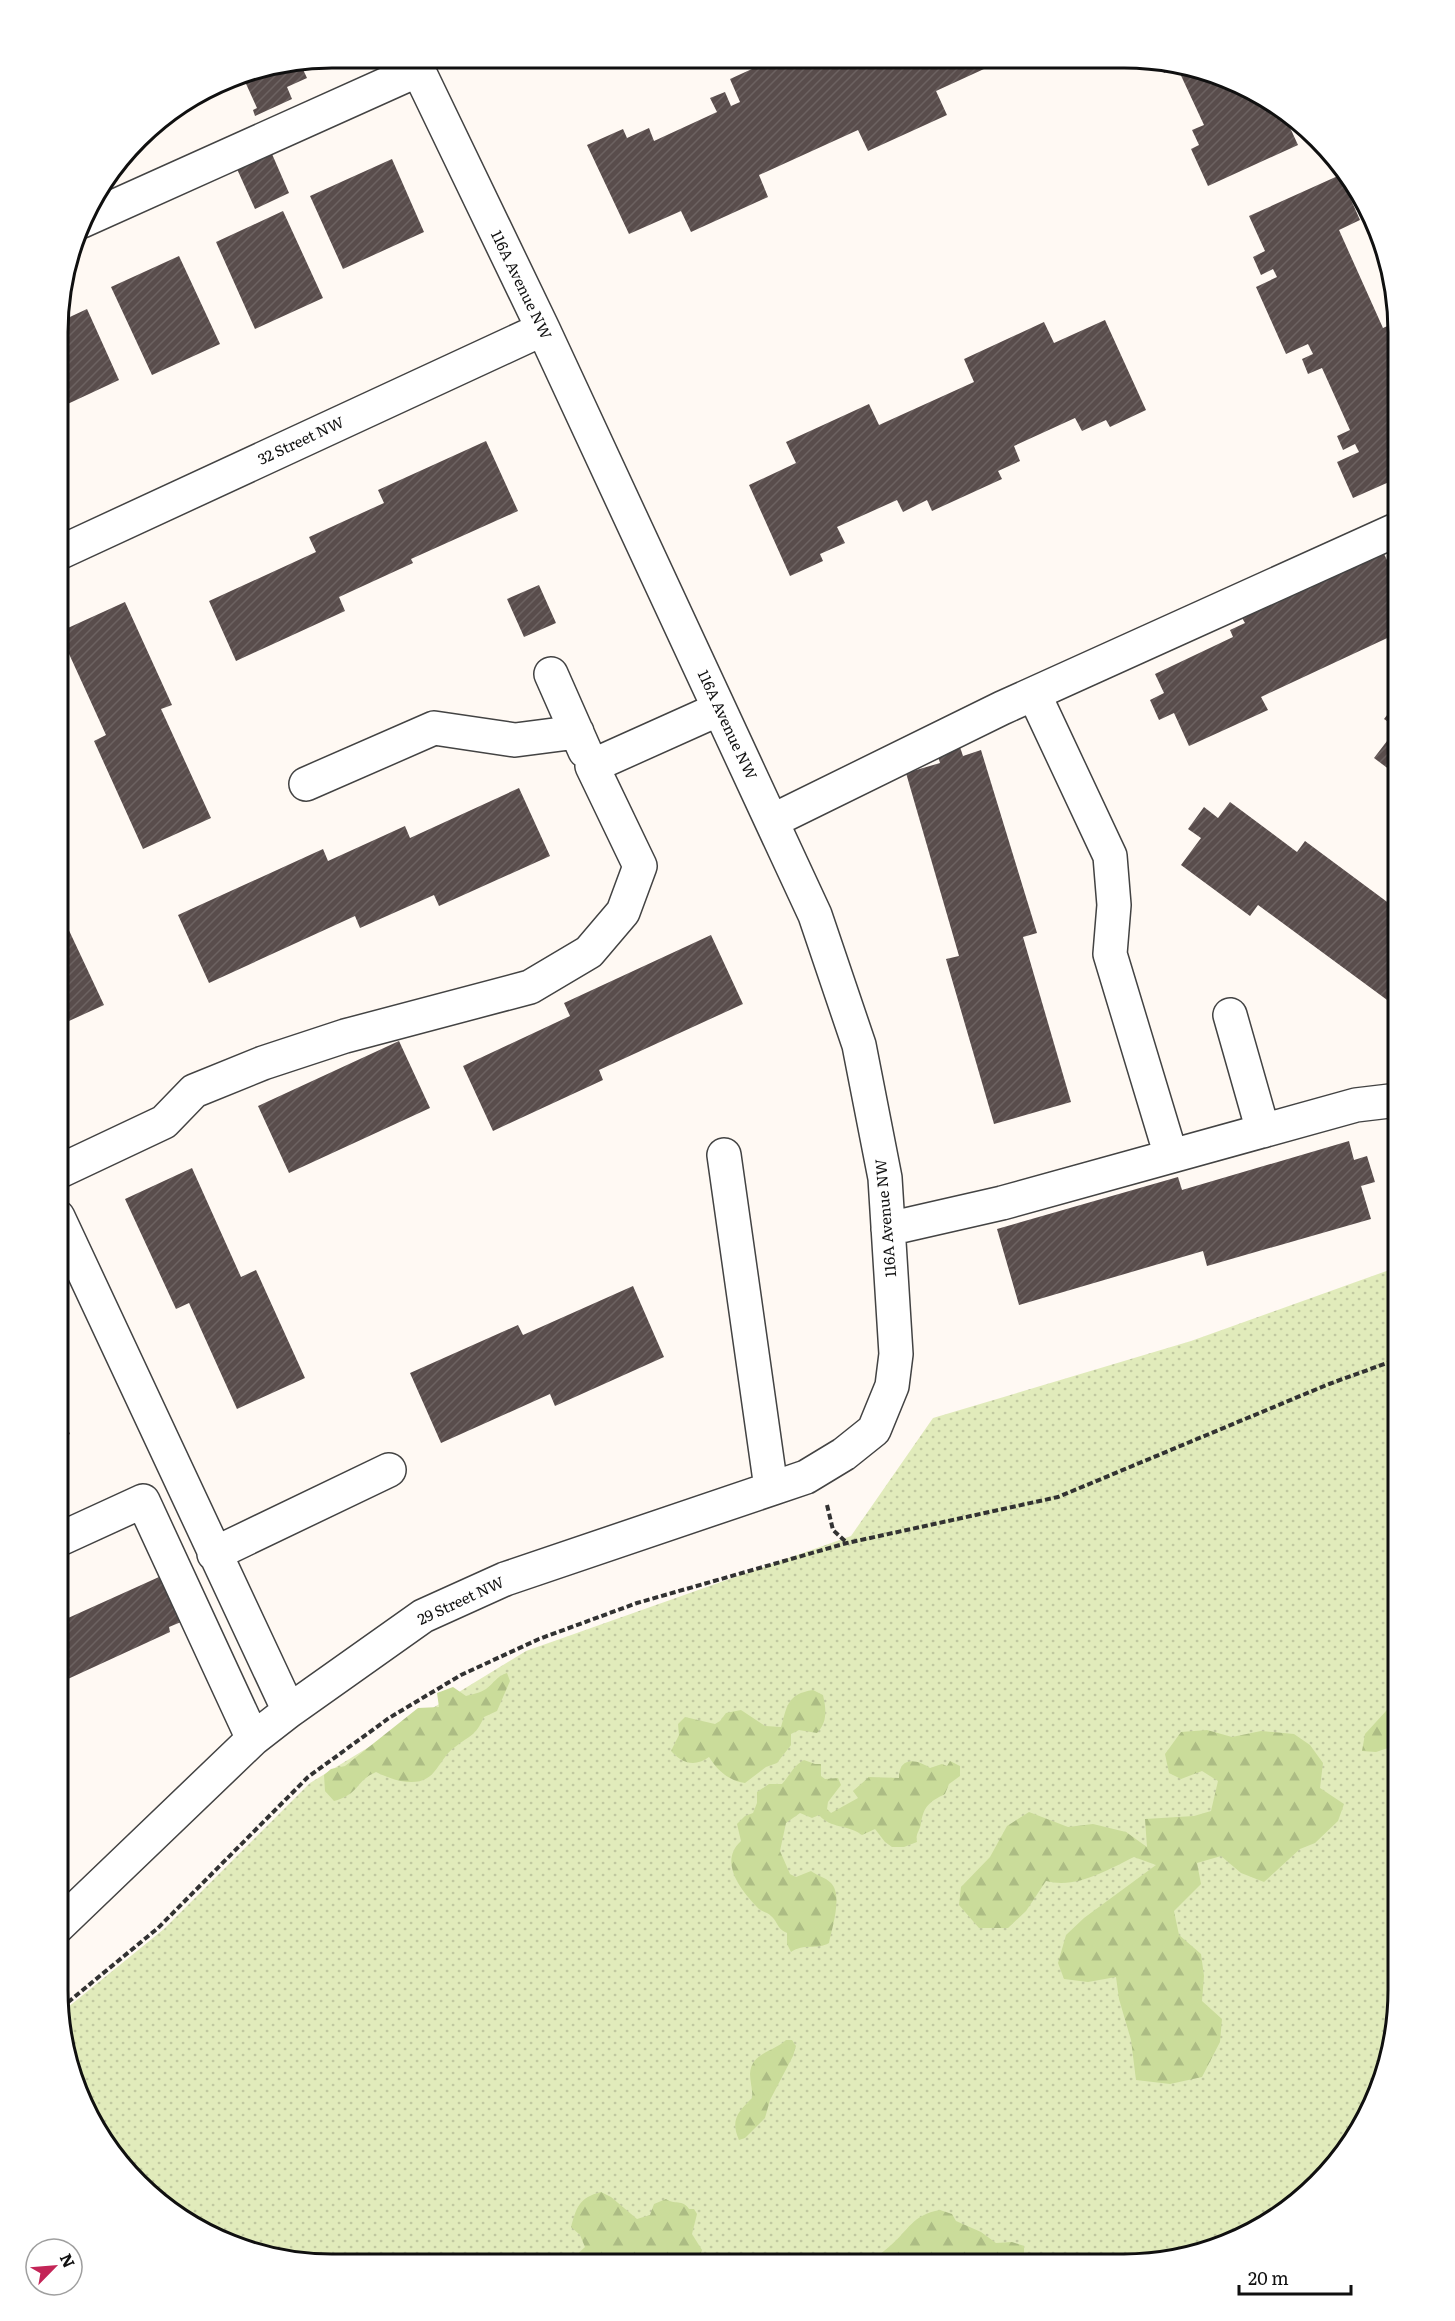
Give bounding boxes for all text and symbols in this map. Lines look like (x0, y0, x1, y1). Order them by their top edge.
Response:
street label: 116A Avenue NW (486, 226, 559, 343)
street label: 32 Street NW (253, 409, 348, 470)
street label: 116A Avenue NW (693, 666, 764, 784)
street label: 116A Avenue NW (868, 1157, 901, 1278)
street label: 29 Street NW (413, 1569, 508, 1630)
north arrow (24, 2237, 84, 2297)
text: N (55, 2249, 82, 2271)
scale bar (1239, 2258, 1352, 2296)
text: 20 m (1248, 2264, 1289, 2291)

